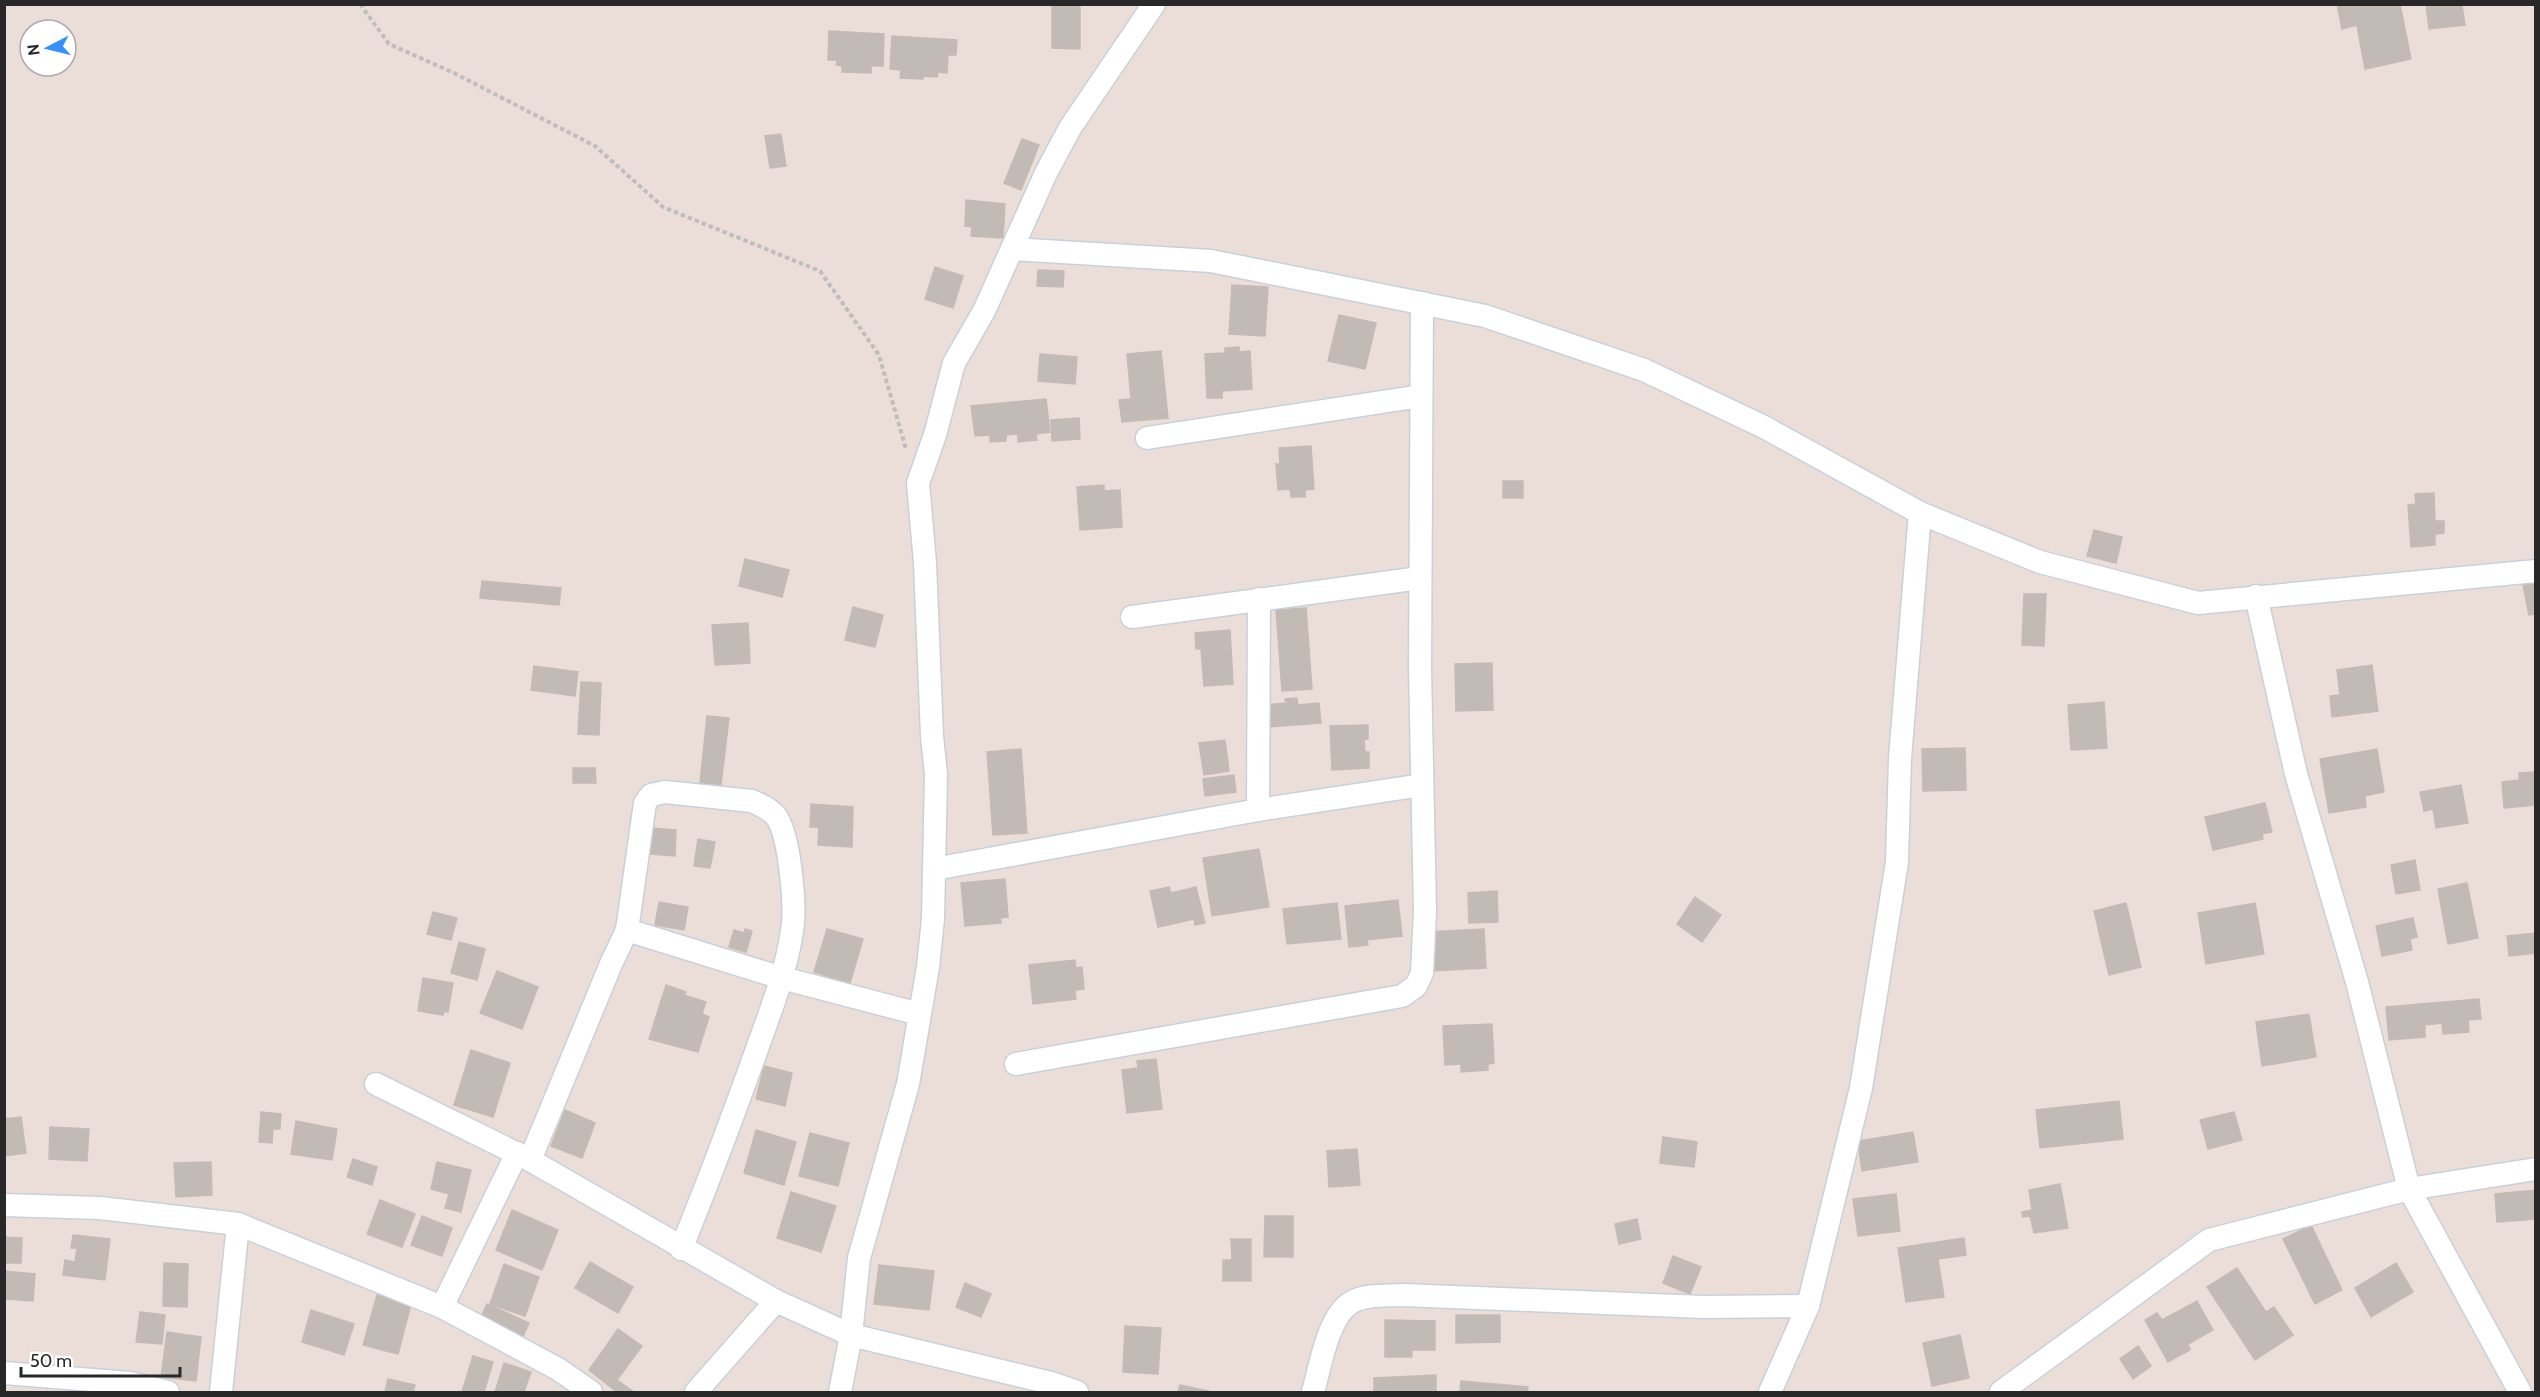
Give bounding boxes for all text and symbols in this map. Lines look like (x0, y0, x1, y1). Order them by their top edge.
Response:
north arrow (18, 18, 78, 78)
text: N (23, 43, 44, 57)
scale bar (21, 1340, 180, 1378)
text: 50 m (30, 1350, 72, 1372)

